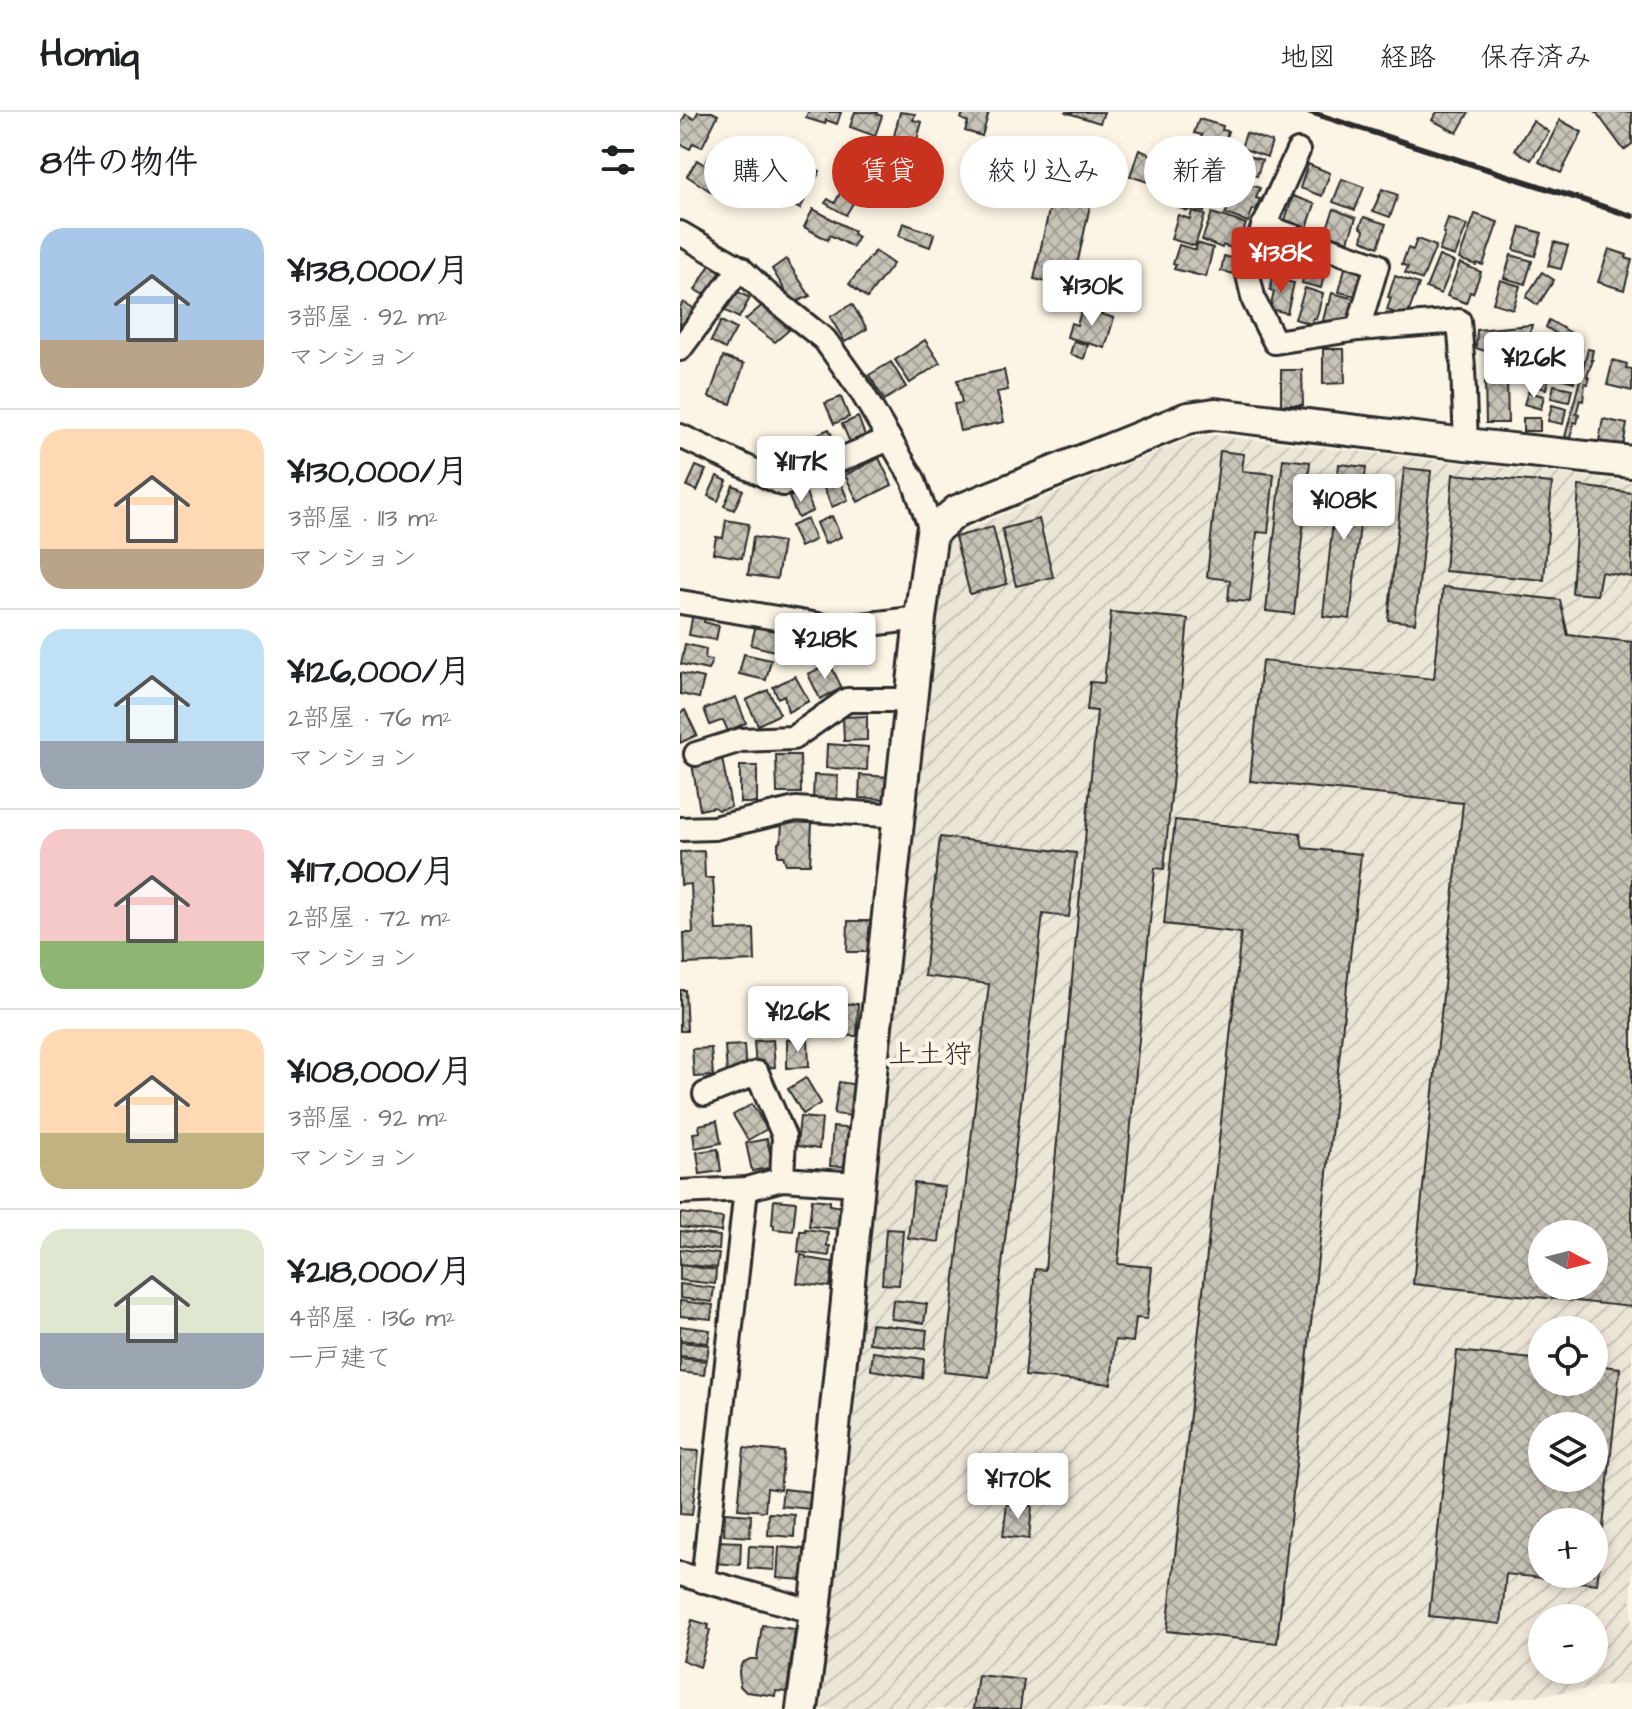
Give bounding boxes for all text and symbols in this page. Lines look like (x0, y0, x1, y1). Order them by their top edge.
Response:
text: Homiq (40, 29, 139, 81)
text: 地図 (1280, 38, 1336, 77)
text: 経路 (1380, 38, 1436, 77)
text: 保存済み (1480, 38, 1592, 77)
chip: 購入 (704, 136, 816, 208)
chip: 賃貸 (832, 136, 944, 208)
chip: 絞り込み (960, 136, 1128, 208)
chip: 新着 (1144, 136, 1256, 208)
icon: filters (596, 138, 640, 182)
text: 8件の物件 (40, 139, 198, 187)
pin: ¥138K (1225, 227, 1337, 295)
text: ¥138K (1249, 235, 1313, 271)
text: ¥138,000/月 (288, 247, 470, 295)
icon: home (104, 260, 200, 356)
pin: ¥130K (1036, 260, 1148, 328)
text: ¥130K (1061, 268, 1123, 304)
text: 3部屋 · 92 m² (288, 299, 448, 335)
pin: ¥126K (1478, 332, 1590, 400)
text: マンション (288, 339, 417, 375)
text: ¥126K (1502, 340, 1566, 376)
pin: ¥117K (745, 436, 857, 504)
text: ¥117K (775, 444, 827, 480)
text: ¥130,000/月 (288, 448, 469, 496)
icon: home (104, 461, 200, 557)
pin: ¥108K (1288, 474, 1400, 542)
text: ¥108K (1311, 482, 1377, 518)
text: 3部屋 · 113 m² (288, 500, 438, 536)
text: マンション (288, 540, 417, 576)
pin: ¥218K (769, 613, 881, 681)
text: ¥218K (793, 621, 857, 657)
text: ¥126,000/月 (288, 648, 471, 696)
icon: home (104, 661, 200, 757)
text: 2部屋 · 76 m² (288, 700, 452, 736)
text: マンション (288, 740, 417, 776)
text: ¥117,000/月 (288, 848, 456, 896)
icon: home (104, 861, 200, 957)
text: 2部屋 · 72 m² (288, 900, 451, 936)
text: マンション (288, 940, 417, 976)
pin: ¥126K (742, 986, 854, 1054)
text: ¥126K (766, 994, 830, 1030)
district label: 上土狩 (888, 1035, 972, 1074)
text: ¥108,000/月 (288, 1048, 474, 1096)
icon: home (104, 1061, 200, 1157)
text: 3部屋 · 92 m² (288, 1100, 448, 1136)
text: マンション (288, 1140, 417, 1176)
north arrow (1528, 1220, 1608, 1300)
map controls (1528, 1220, 1608, 1684)
text: ¥218,000/月 (288, 1248, 472, 1296)
icon: home (104, 1261, 200, 1357)
text: 4部屋 · 136 m² (288, 1300, 455, 1336)
button: locate (1528, 1316, 1608, 1396)
text: 一戸建て (288, 1340, 392, 1376)
button: layers (1528, 1412, 1608, 1492)
pin: ¥170K (962, 1453, 1074, 1521)
text: ¥170K (985, 1461, 1051, 1497)
button: + (1528, 1508, 1608, 1588)
button: − (1528, 1604, 1608, 1684)

